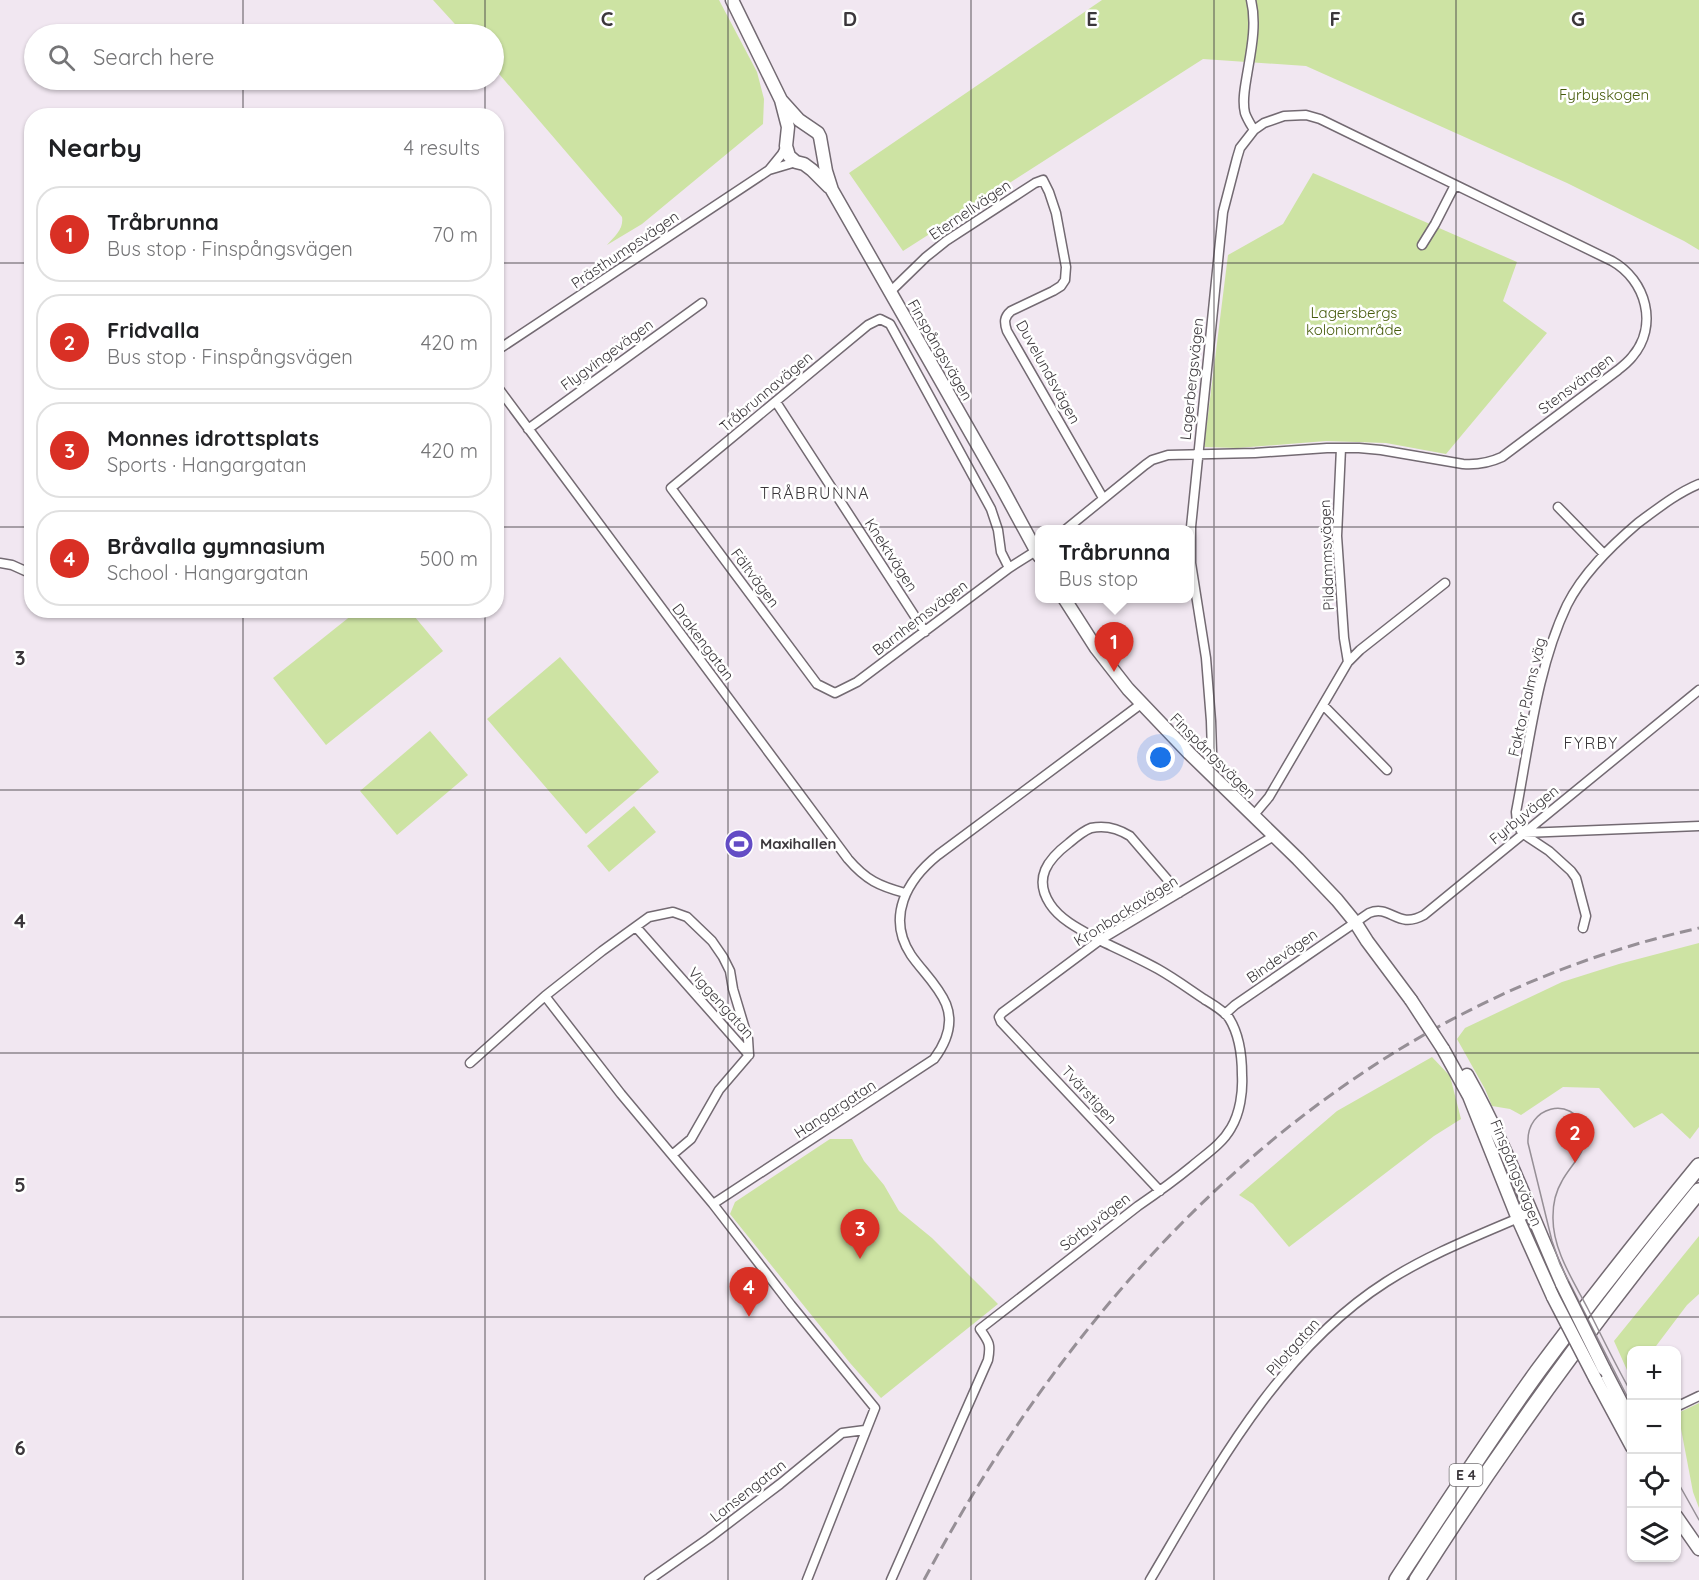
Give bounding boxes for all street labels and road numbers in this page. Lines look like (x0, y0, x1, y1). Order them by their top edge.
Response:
street label: Eternellvägen (925, 175, 1014, 244)
street label: Prästhumpsvägen (567, 207, 682, 293)
street label: Finspångsvägen (904, 296, 977, 404)
street label: Flygvingevägen (557, 315, 657, 395)
street label: Duvelundsvägen (1012, 317, 1085, 427)
street label: Lagerbergsvägen (1176, 317, 1207, 441)
street label: Tråbrunnavägen (715, 347, 816, 436)
street label: Stensvängen (1534, 349, 1617, 418)
street label: Pildammsvägen (1315, 499, 1338, 611)
street label: Knektvägen (861, 515, 922, 595)
street label: Fältvägen (727, 544, 784, 611)
street label: Barnhemsvägen (868, 576, 971, 660)
street label: Drakengatan (668, 599, 739, 684)
street label: Faktor Palms väg (1504, 635, 1549, 758)
street label: Finspångsvägen (1166, 709, 1260, 803)
street label: Fyrbyvägen (1485, 781, 1562, 848)
street label: Kronbackavägen (1070, 871, 1181, 950)
street label: Bindevägen (1243, 924, 1321, 987)
street label: Viggengatan (684, 963, 759, 1042)
street label: Tvärstigen (1057, 1061, 1121, 1128)
street label: Hangargatan (790, 1075, 879, 1142)
street label: Finspångsvägen (1486, 1117, 1547, 1229)
street label: Sörbyvägen (1056, 1188, 1134, 1255)
street label: Pilotgatan (1262, 1314, 1323, 1379)
street label: Lansengatan (706, 1455, 789, 1526)
road number: E 4 (1450, 1464, 1482, 1486)

